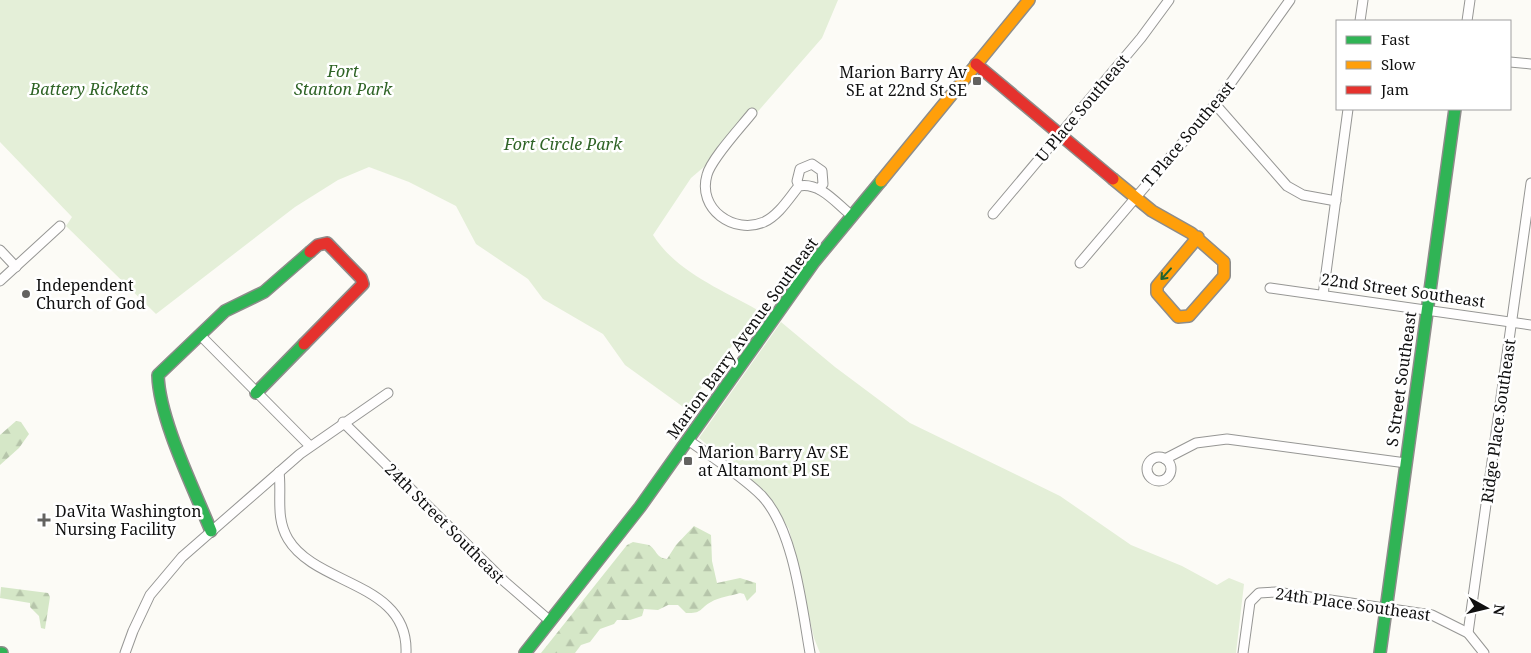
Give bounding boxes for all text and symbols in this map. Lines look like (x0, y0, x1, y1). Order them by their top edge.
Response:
legend (1336, 20, 1511, 110)
text: Fast (1381, 29, 1410, 49)
street label: U Place Southeast (1030, 49, 1134, 166)
text: Slow (1381, 54, 1415, 74)
park label: Fort Stanton Park (294, 60, 393, 100)
place label: Marion Barry Av SE at 22nd St SE (839, 61, 968, 101)
marker: Marion Barry Av SE at 22nd St SE (971, 75, 983, 87)
street label: T Place Southeast (1137, 76, 1239, 192)
park label: Battery Ricketts (29, 78, 148, 100)
text: Jam (1380, 79, 1409, 99)
park label: Fort Circle Park (503, 133, 623, 155)
street label: Marion Barry Avenue Southeast (661, 233, 823, 443)
one-way arrow (1160, 267, 1172, 280)
street label: 22nd Street Southeast (1320, 268, 1487, 312)
place label: Independent Church of God (36, 274, 146, 314)
marker: Independent Church of God (20, 288, 32, 300)
street label: S Street Southeast (1381, 310, 1421, 448)
street label: Ridge Place Southeast (1476, 337, 1520, 504)
place label: Marion Barry Av SE at Altamont Pl SE (698, 441, 849, 481)
marker: Marion Barry Av SE at Altamont Pl SE (682, 455, 694, 467)
street label: 24th Street Southeast (380, 458, 510, 588)
place label: DaVita Washington Nursing Facility (55, 500, 202, 540)
marker: DaVita Washington Nursing Facility (37, 513, 51, 527)
street label: 24th Place Southeast (1274, 582, 1432, 626)
north arrow (1461, 583, 1511, 633)
text: N (1489, 603, 1510, 617)

